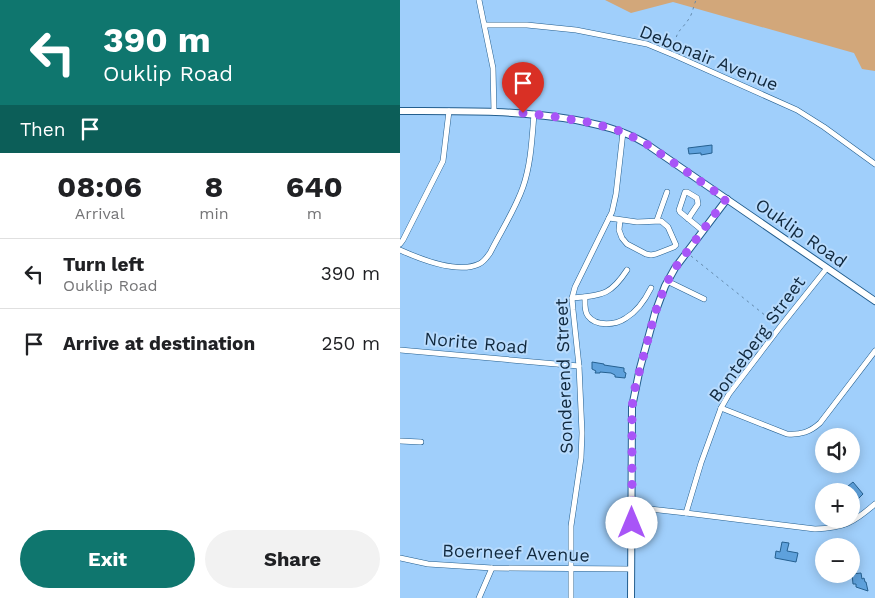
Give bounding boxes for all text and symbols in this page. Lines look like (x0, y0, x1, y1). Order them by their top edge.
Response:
text: 390 m (103, 19, 211, 61)
icon: left (20, 20, 85, 85)
street label: Debonair Avenue (637, 20, 782, 95)
text: Ouklip Road (103, 61, 233, 86)
pin (502, 62, 544, 113)
icon: arrive (509, 69, 537, 97)
icon: arrive (76, 115, 104, 143)
text: Then (20, 118, 66, 141)
text: 08:06 (57, 169, 142, 204)
text: 8 (204, 169, 223, 204)
text: 640 (286, 169, 343, 204)
street label: Ouklip Road (752, 193, 851, 272)
text: Arrival (75, 204, 125, 223)
text: min (199, 204, 229, 223)
text: m (307, 204, 322, 223)
text: Turn left (63, 253, 144, 276)
icon: left (20, 260, 48, 288)
text: 390 m (321, 262, 380, 285)
street label: Bonteberg Street (704, 272, 809, 406)
text: Ouklip Road (63, 276, 158, 295)
street label: Sonderend Street (550, 298, 577, 454)
street label: Norite Road (423, 328, 529, 357)
icon: arrive (20, 330, 48, 358)
text: Arrive at destination (63, 332, 255, 355)
text: 250 m (321, 332, 380, 355)
map controls (815, 428, 860, 583)
button: sound (815, 428, 860, 473)
button: + (815, 483, 860, 528)
position arrow (605, 496, 657, 548)
button: Exit (20, 530, 195, 588)
button: Share (205, 530, 380, 588)
button: − (815, 538, 860, 583)
street label: Boerneef Avenue (442, 539, 590, 566)

